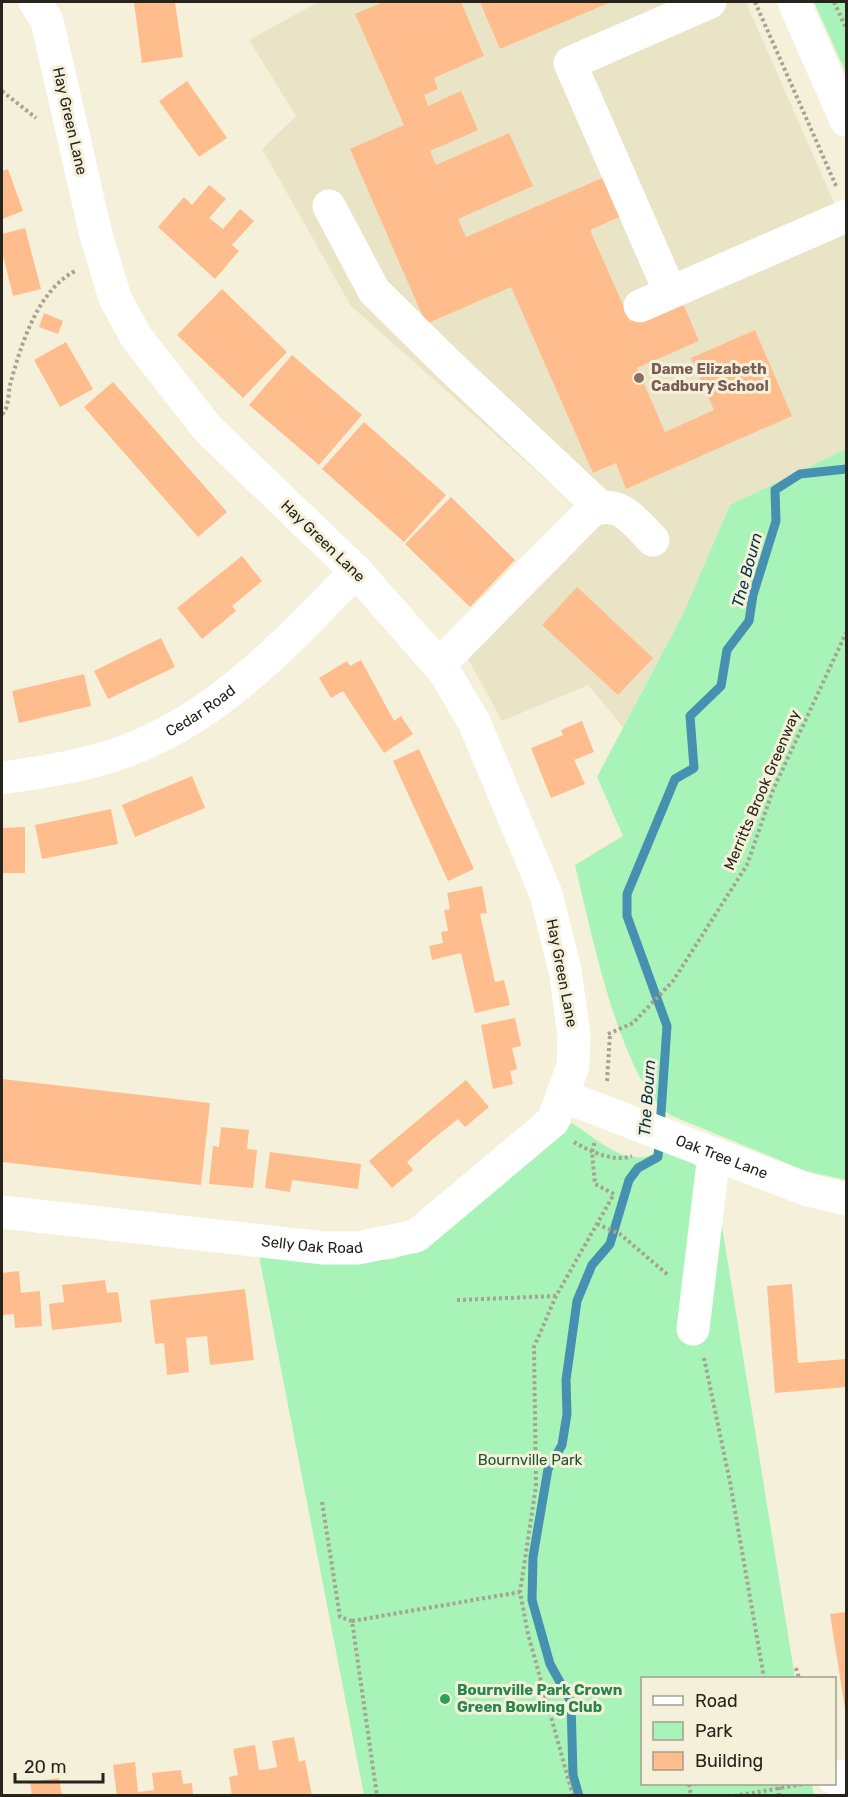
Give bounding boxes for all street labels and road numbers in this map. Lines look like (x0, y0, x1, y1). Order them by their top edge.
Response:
street label: Hay Green Lane (49, 65, 91, 177)
street label: Hay Green Lane (277, 496, 369, 586)
street label: Cedar Road (162, 681, 239, 741)
street label: Merritts Brook Greenway (720, 707, 804, 873)
street label: Hay Green Lane (543, 917, 581, 1029)
street label: Oak Tree Lane (673, 1131, 770, 1183)
street label: Selly Oak Road (260, 1232, 365, 1258)

